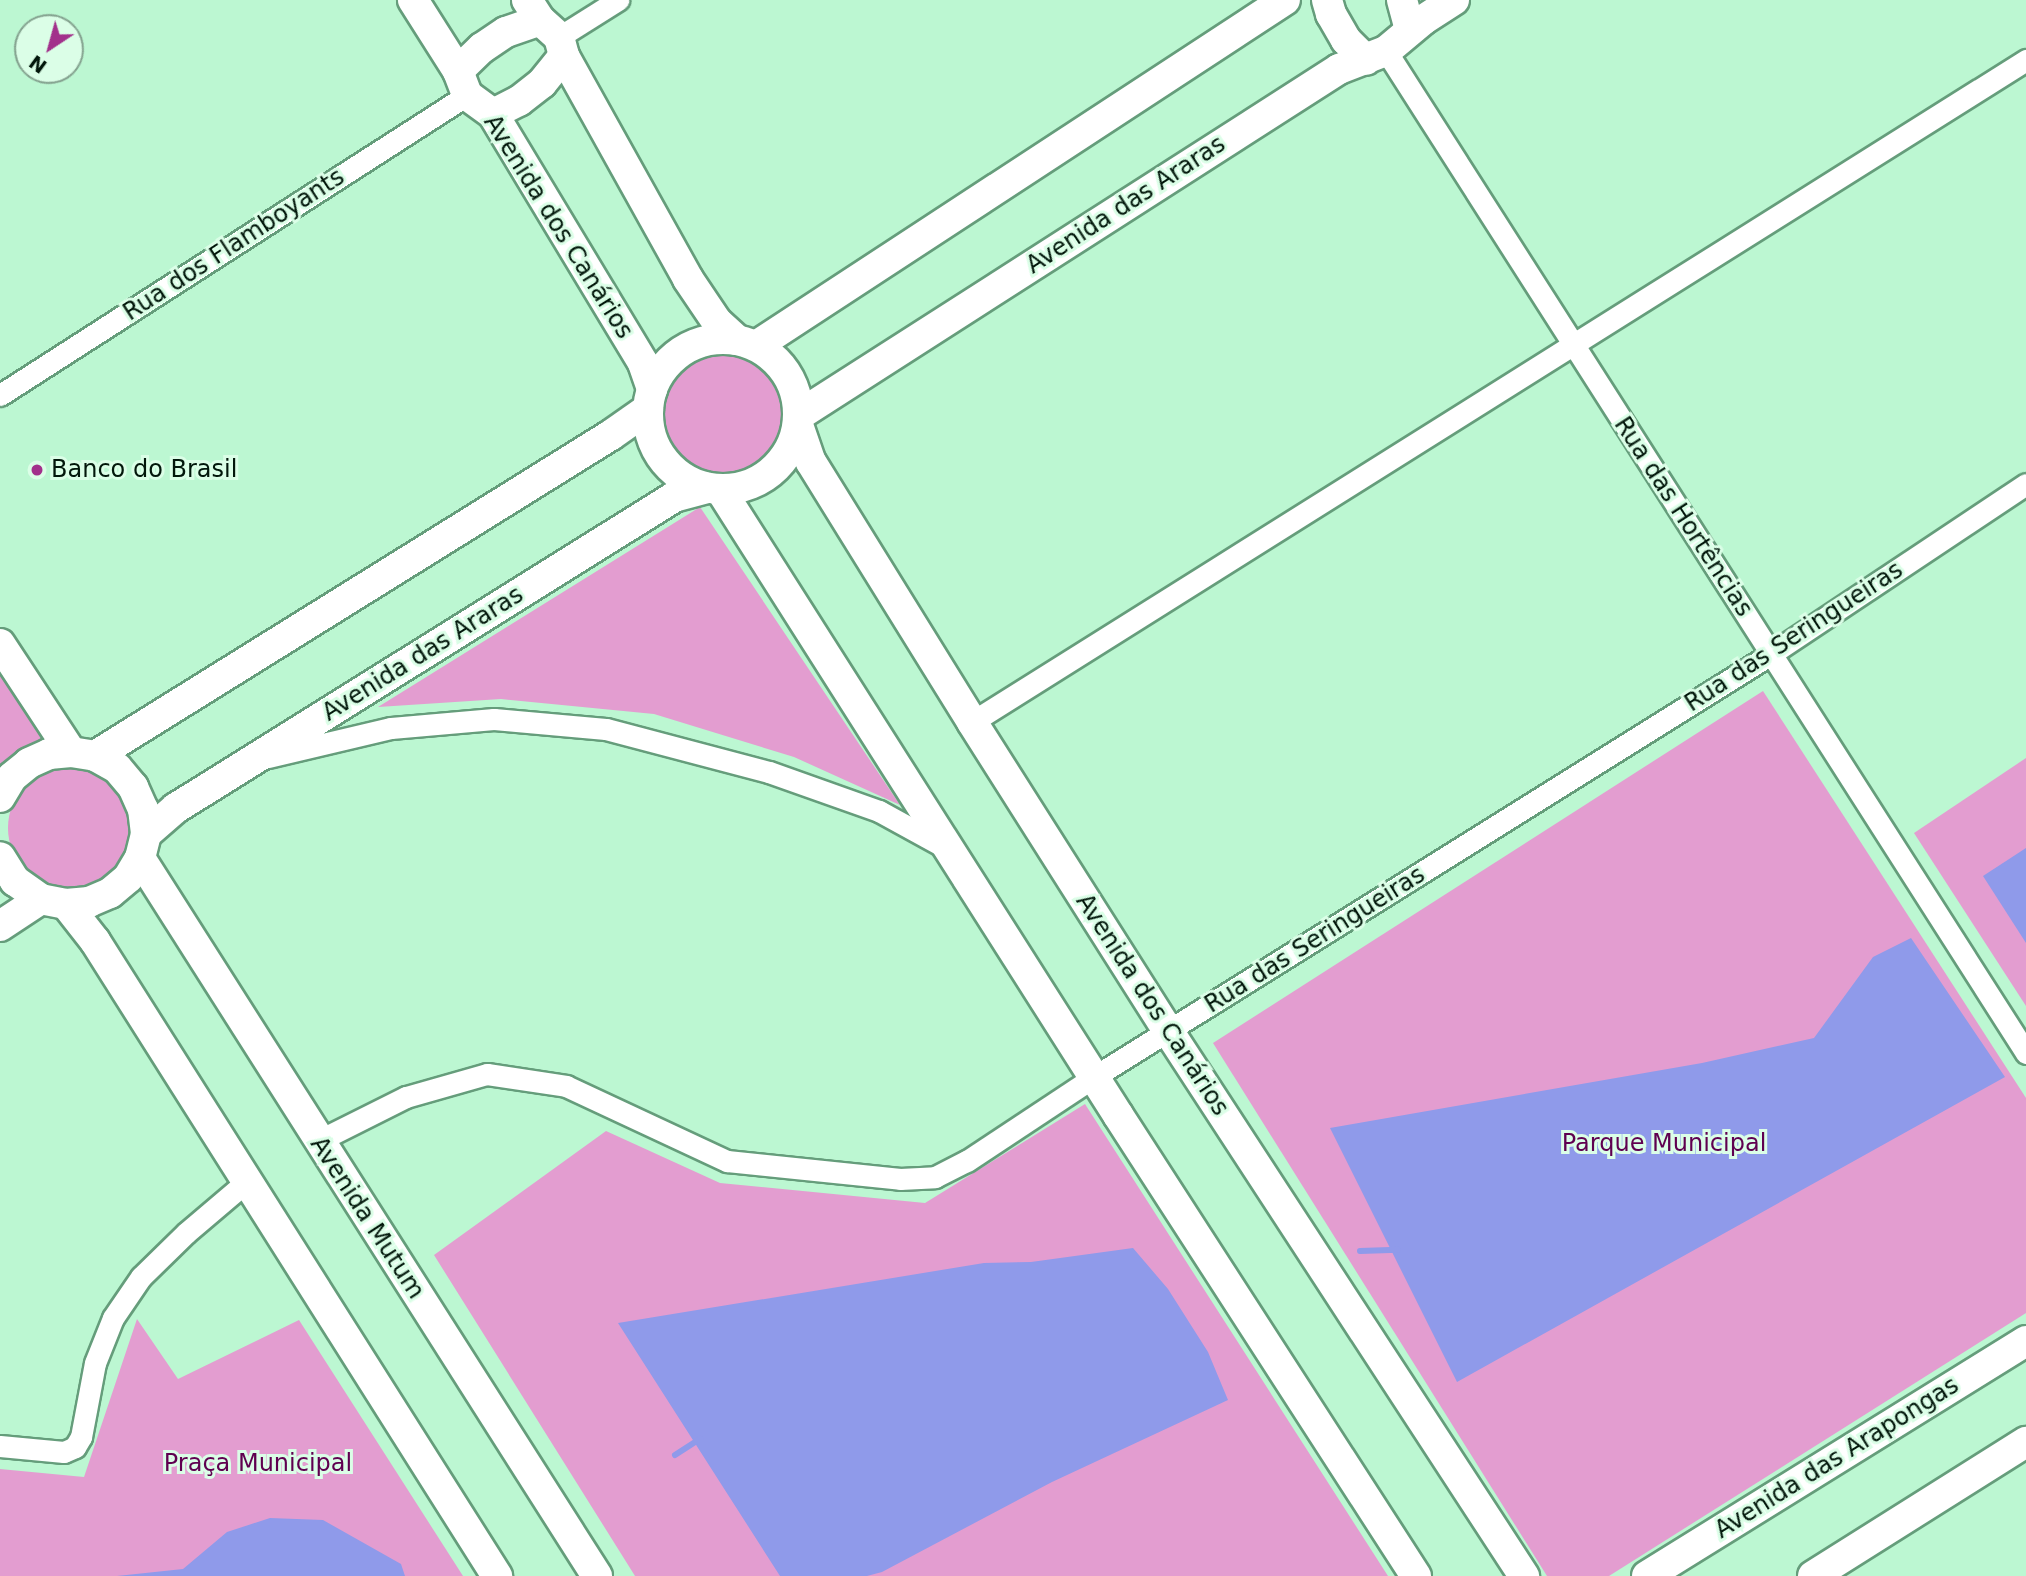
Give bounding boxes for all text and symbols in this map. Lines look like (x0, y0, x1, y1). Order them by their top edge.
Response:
north arrow (14, 14, 84, 84)
text: N (25, 51, 51, 78)
street label: Avenida dos Canários (477, 110, 639, 344)
street label: Avenida das Araras (1021, 130, 1231, 280)
street label: Rua dos Flamboyants (118, 163, 350, 327)
street label: Rua das Hortências (1608, 412, 1758, 622)
place label: Banco do Brasil (51, 456, 237, 484)
marker: Banco do Brasil (29, 462, 45, 478)
street label: Rua das Seringueiras (1680, 556, 1908, 718)
street label: Avenida das Araras (317, 580, 529, 728)
street label: Rua das Seringueiras (1200, 861, 1430, 1019)
street label: Avenida dos Canários (1070, 889, 1234, 1121)
park label: Parque Municipal (1562, 1130, 1766, 1158)
street label: Avenida Mutum (304, 1132, 430, 1304)
street label: Avenida das Arapongas (1710, 1371, 1964, 1545)
park label: Praça Municipal (164, 1450, 352, 1478)

